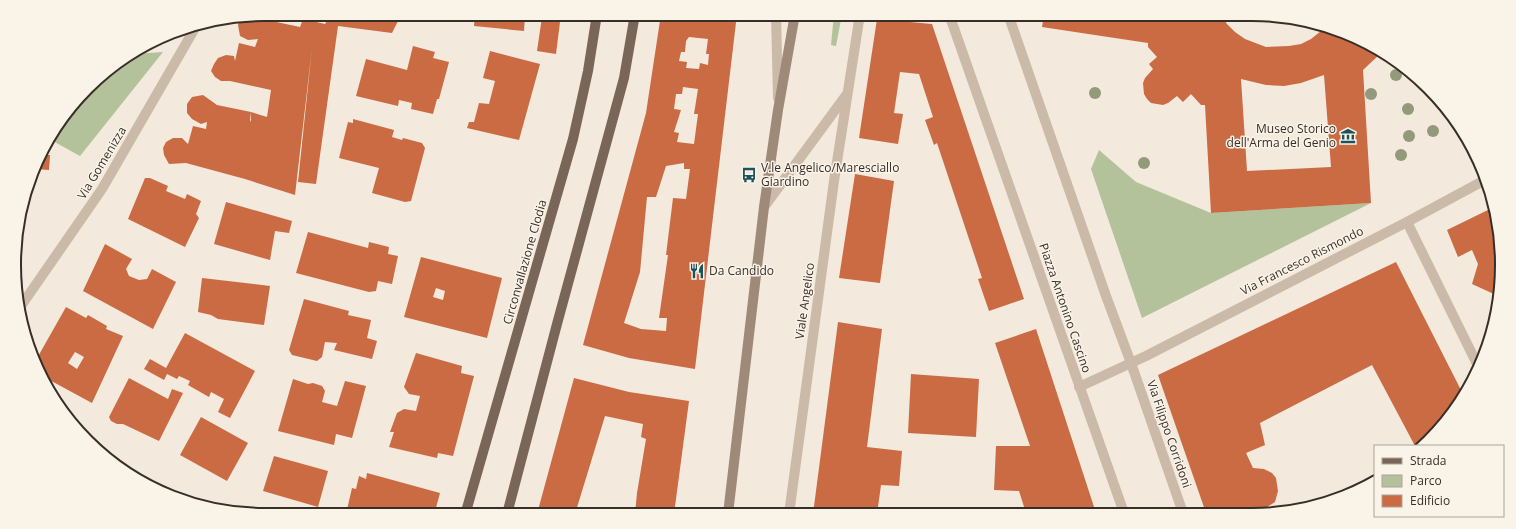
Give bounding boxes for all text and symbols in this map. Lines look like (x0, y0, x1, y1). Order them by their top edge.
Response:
place label: Museo Storico dell'Arma del Genio (1227, 120, 1336, 151)
street label: Via Gomenizza (73, 123, 130, 202)
museum icon: Museo Storico dell'Arma del Genio (1339, 127, 1357, 145)
place label: V.le Angelico/Maresciallo Giardino (761, 159, 899, 190)
bus stop icon: V.le Angelico/Maresciallo Giardino (740, 166, 758, 184)
street label: Circonvallazione Clodia (499, 197, 550, 326)
street label: Via Francesco Rismondo (1237, 222, 1366, 299)
street label: Piazza Antonino Cascino (1035, 241, 1096, 375)
restaurant icon: Da Candido (688, 262, 706, 280)
place label: Da Candido (709, 262, 774, 279)
street label: Viale Angelico (791, 262, 818, 340)
street label: Via Filippo Corridoni (1143, 378, 1196, 490)
legend (1374, 445, 1504, 517)
text: Strada (1410, 452, 1446, 469)
text: Parco (1410, 472, 1442, 489)
text: Edificio (1410, 492, 1450, 509)

